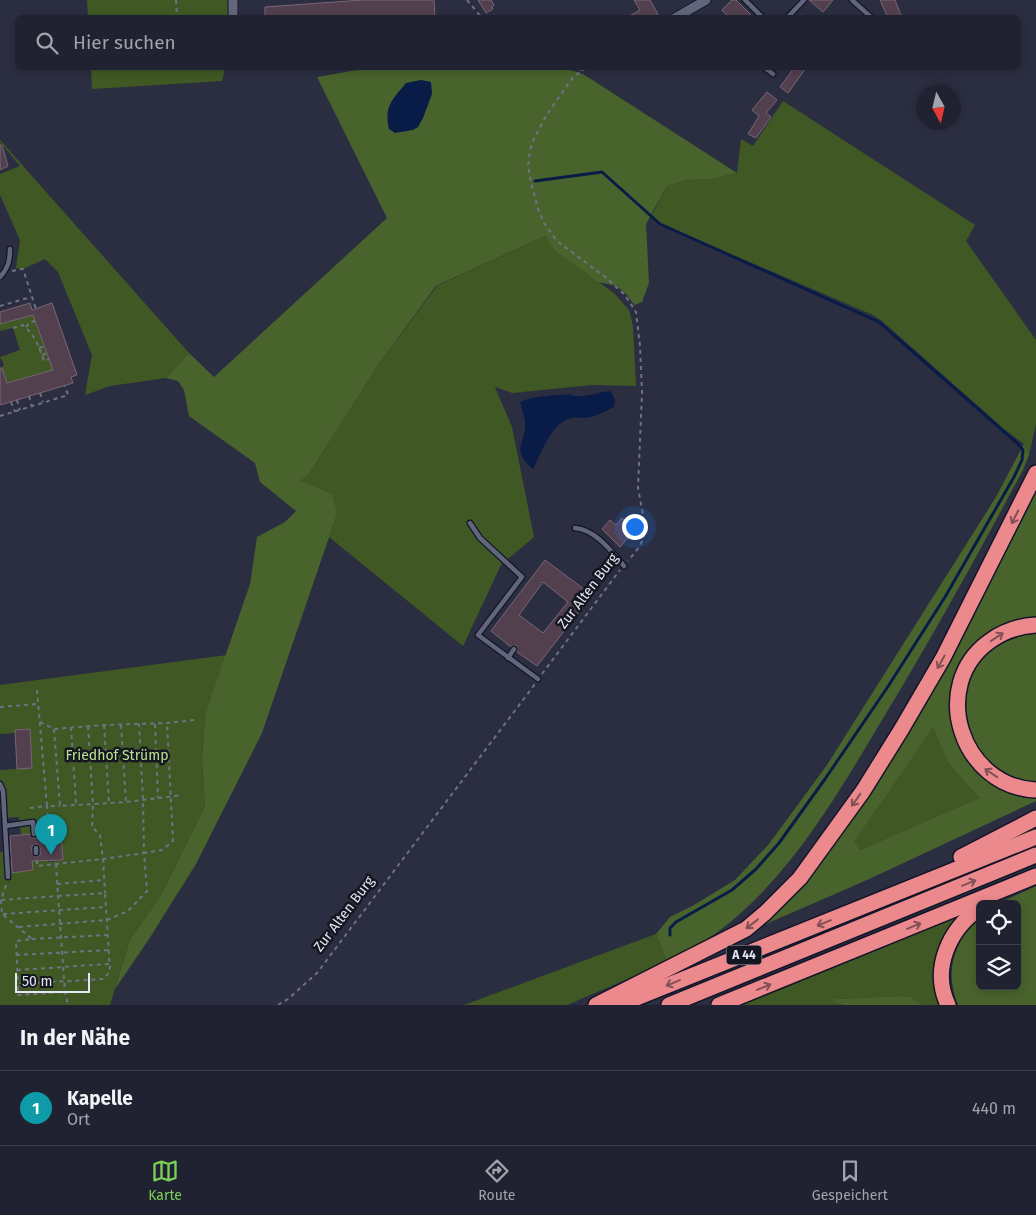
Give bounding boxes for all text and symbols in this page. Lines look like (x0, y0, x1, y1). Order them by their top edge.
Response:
search box (15, 15, 1021, 70)
icon: search (33, 29, 61, 57)
text: Hier suchen (73, 31, 176, 54)
north arrow (916, 85, 961, 130)
one-way arrow (1010, 509, 1019, 524)
your location (622, 514, 648, 540)
street label: Zur Alten Burg (554, 549, 622, 632)
one-way arrow (989, 632, 1003, 642)
one-way arrow (935, 654, 945, 668)
park label: Friedhof Strümp (65, 747, 169, 764)
one-way arrow (984, 768, 998, 779)
one-way arrow (851, 793, 861, 807)
pin: 1 (35, 814, 67, 855)
street label: Zur Alten Burg (310, 872, 378, 955)
one-way arrow (961, 877, 976, 887)
map controls (976, 900, 1021, 990)
button: locate (976, 900, 1021, 945)
one-way arrow (745, 919, 759, 929)
one-way arrow (817, 919, 832, 928)
one-way arrow (907, 920, 922, 929)
button: layers (976, 945, 1021, 990)
road number: A 44 (726, 946, 762, 964)
scale bar (15, 970, 90, 993)
text: 50 m (22, 973, 53, 990)
one-way arrow (666, 979, 681, 989)
one-way arrow (756, 981, 771, 991)
text: In der Nähe (20, 1025, 130, 1051)
text: Kapelle (67, 1087, 133, 1110)
text: 1 (32, 1099, 40, 1118)
text: 440 m (972, 1099, 1016, 1118)
text: Ort (67, 1110, 90, 1129)
tab: Karte (148, 1157, 182, 1204)
tab: Route (478, 1157, 515, 1204)
tab: Gespeichert (812, 1157, 888, 1204)

